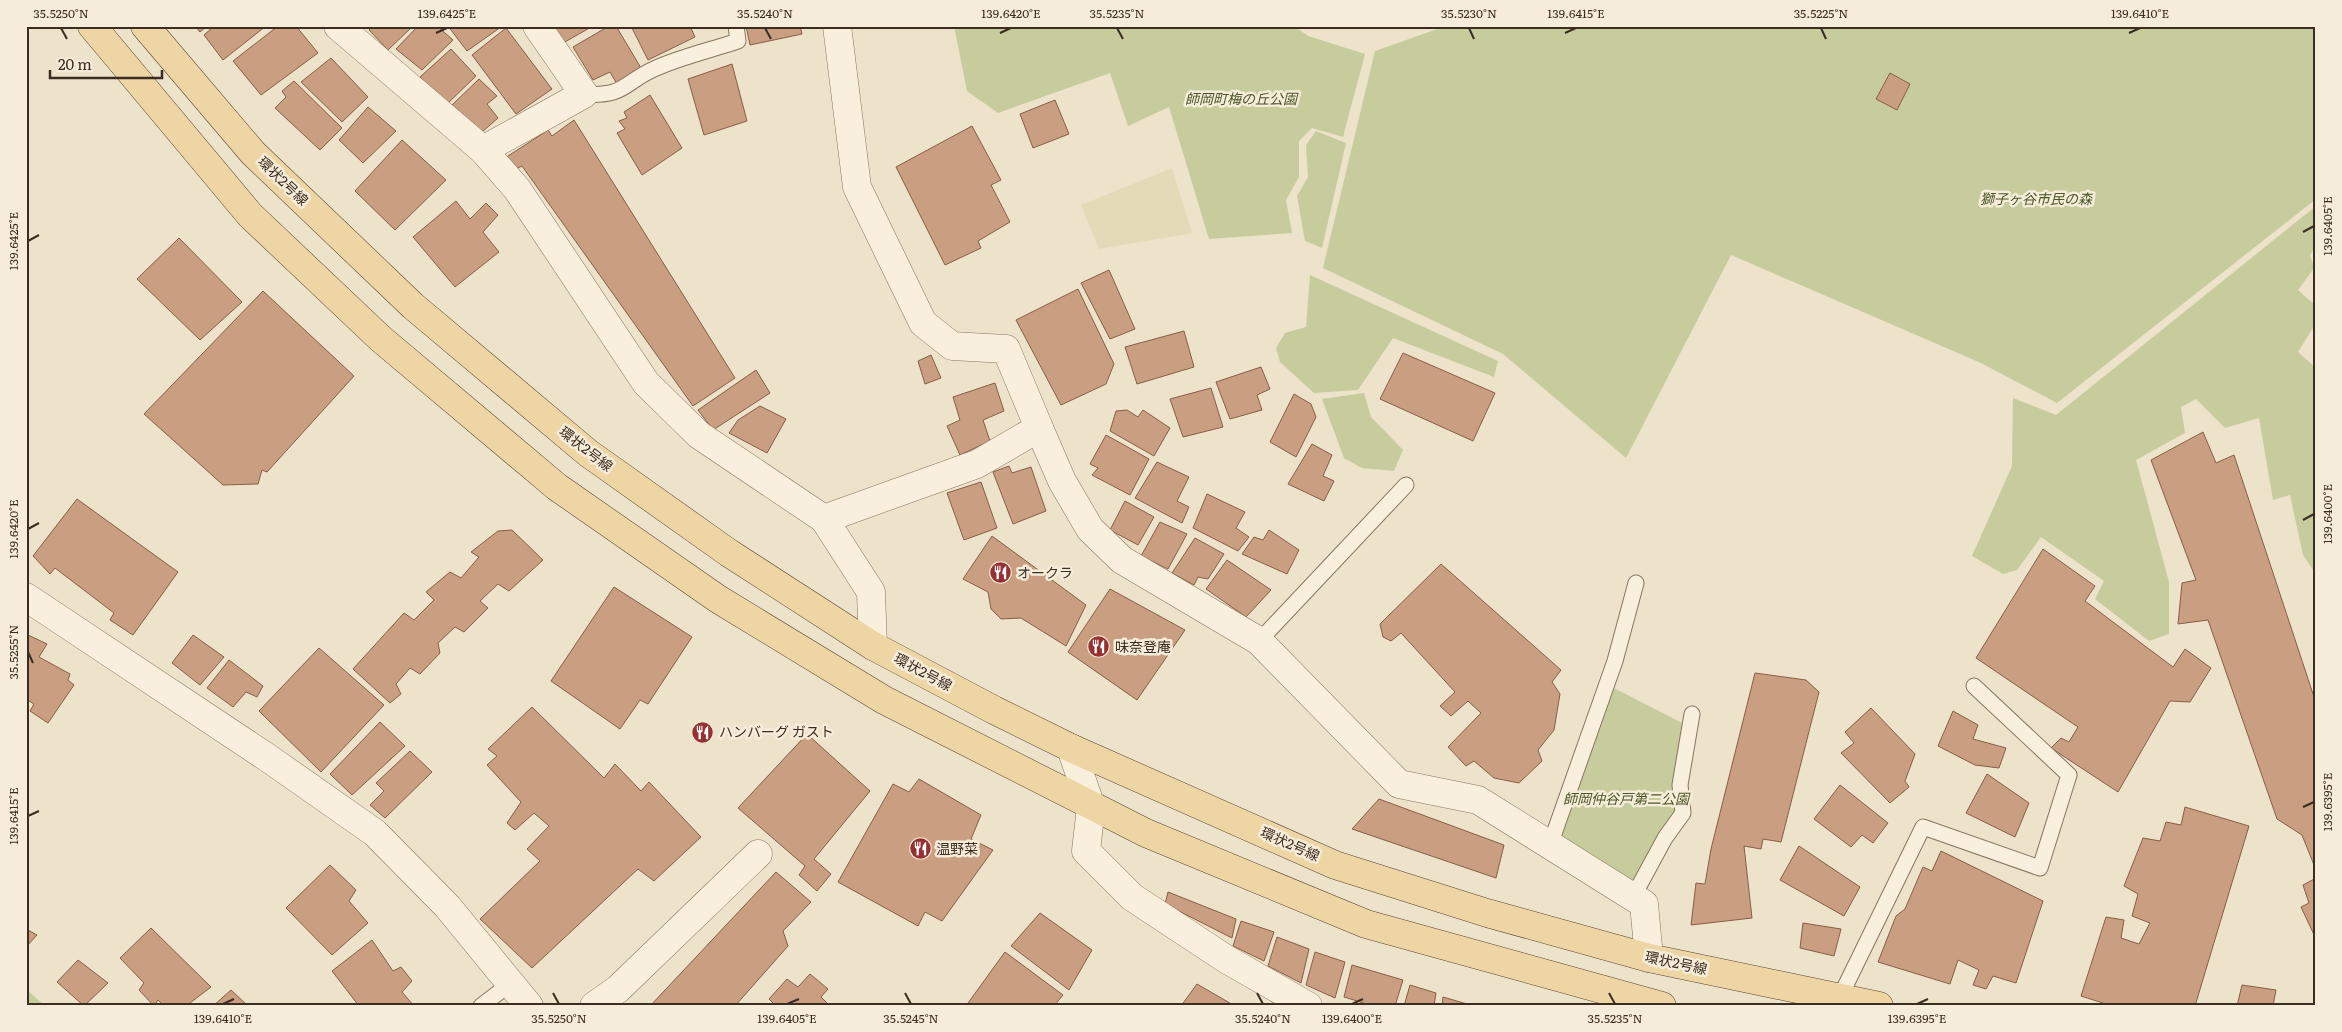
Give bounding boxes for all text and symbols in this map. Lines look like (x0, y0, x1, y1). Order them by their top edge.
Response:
text: 35.5250°N (33, 4, 89, 22)
text: 139.6425°E (418, 4, 477, 22)
text: 35.5240°N (737, 4, 793, 22)
text: 139.6420°E (981, 4, 1041, 22)
text: 35.5235°N (1089, 4, 1145, 22)
text: 35.5230°N (1441, 4, 1497, 22)
text: 139.6415°E (1547, 4, 1605, 22)
text: 35.5225°N (1794, 4, 1848, 22)
text: 139.6410°E (2111, 4, 2169, 22)
scale bar (50, 48, 162, 80)
text: 20 m (58, 52, 92, 75)
park label: 師岡町梅の丘公園 (1185, 88, 1299, 108)
street label: 環状2号線 (254, 151, 313, 209)
park label: 獅子ヶ谷市民の森 (1980, 188, 2094, 208)
text: 139.6405°E (2318, 196, 2336, 256)
text: 139.6425°E (4, 211, 22, 270)
street label: 環状2号線 (556, 421, 618, 476)
text: 139.6400°E (2318, 484, 2336, 544)
text: 139.6420°E (4, 499, 22, 559)
restaurant icon: オークラ (989, 561, 1013, 585)
place label: オークラ (1017, 562, 1073, 582)
text: 35.5255°N (4, 625, 22, 679)
restaurant icon: 味奈登庵 (1087, 635, 1111, 659)
place label: 味奈登庵 (1115, 636, 1171, 656)
street label: 環状2号線 (891, 647, 956, 695)
restaurant icon: ハンバーグ ガスト (691, 720, 715, 744)
place label: ハンバーグ ガスト (719, 721, 834, 741)
text: 139.6395°E (2318, 772, 2336, 831)
text: 139.6415°E (4, 787, 22, 845)
park label: 師岡仲谷戸第二公園 (1563, 788, 1691, 808)
street label: 環状2号線 (1258, 821, 1323, 865)
restaurant icon: 温野菜 (908, 837, 932, 861)
place label: 温野菜 (936, 838, 978, 858)
street label: 環状2号線 (1643, 946, 1709, 978)
text: 139.6410°E (194, 1009, 252, 1027)
text: 35.5250°N (531, 1009, 587, 1027)
text: 139.6405°E (757, 1009, 817, 1027)
text: 35.5245°N (883, 1009, 939, 1027)
text: 35.5240°N (1235, 1009, 1291, 1027)
text: 139.6400°E (1322, 1009, 1382, 1027)
text: 35.5235°N (1587, 1009, 1643, 1027)
text: 139.6395°E (1888, 1009, 1947, 1027)

